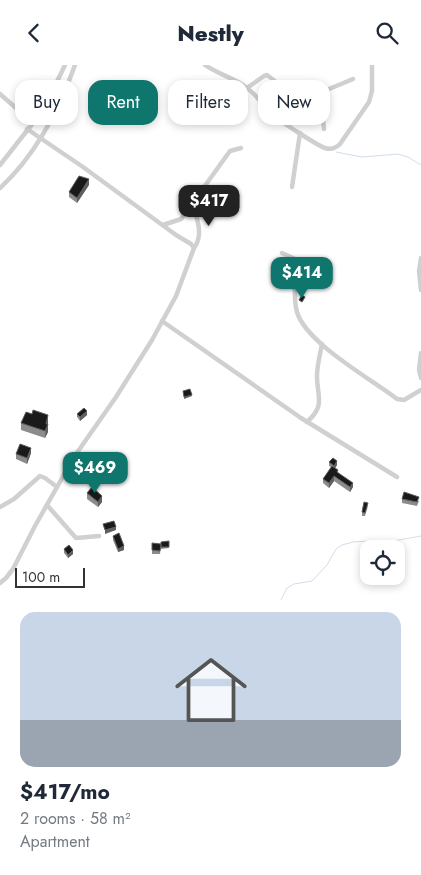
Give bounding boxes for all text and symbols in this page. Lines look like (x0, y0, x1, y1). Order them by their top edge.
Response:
text: Nestly (177, 17, 244, 49)
icon: back (20, 19, 48, 47)
icon: search (373, 19, 401, 47)
chip: Buy (15, 80, 78, 125)
chip: Rent (88, 80, 158, 125)
chip: Filters (168, 80, 248, 125)
chip: New (258, 80, 330, 125)
pin: $417 (179, 185, 239, 227)
text: $417 (190, 189, 228, 212)
pin: $414 (272, 257, 332, 299)
text: $414 (282, 261, 322, 284)
pin: $469 (65, 451, 125, 494)
text: $469 (74, 456, 116, 479)
map controls (360, 540, 405, 585)
button: locate (360, 540, 405, 585)
scale bar (15, 565, 85, 588)
text: 100 m (22, 567, 60, 587)
icon: home (166, 645, 256, 735)
text: $417/mo (20, 777, 110, 807)
text: 2 rooms · 58 m² (20, 807, 131, 830)
text: Apartment (20, 830, 90, 853)

